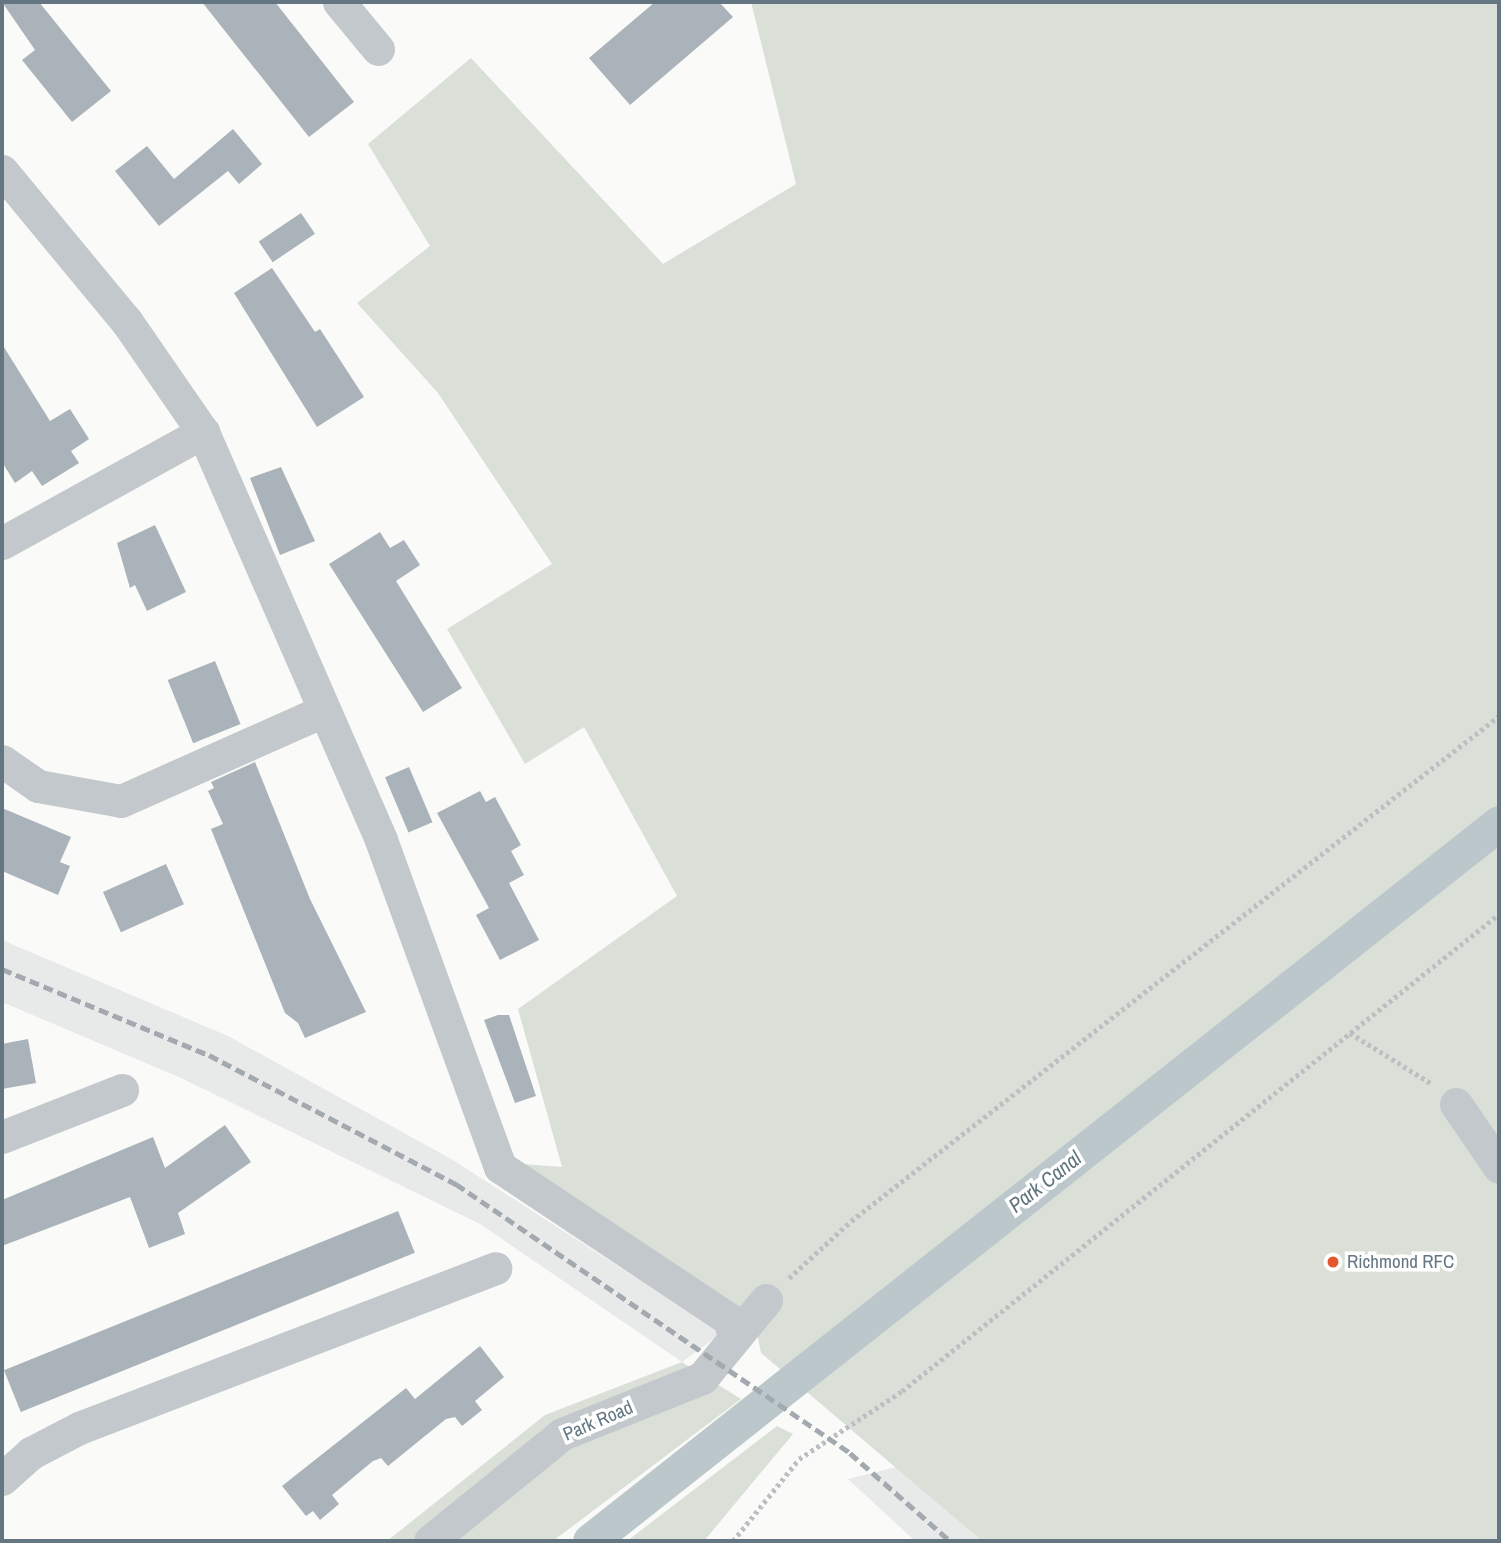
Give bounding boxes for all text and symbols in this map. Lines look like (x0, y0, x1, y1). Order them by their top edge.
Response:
water label: Park Canal (1004, 1146, 1086, 1218)
place label: Richmond RFC (1347, 1251, 1454, 1273)
marker: Richmond RFC (1325, 1254, 1341, 1270)
street label: Park Road (560, 1396, 636, 1446)

